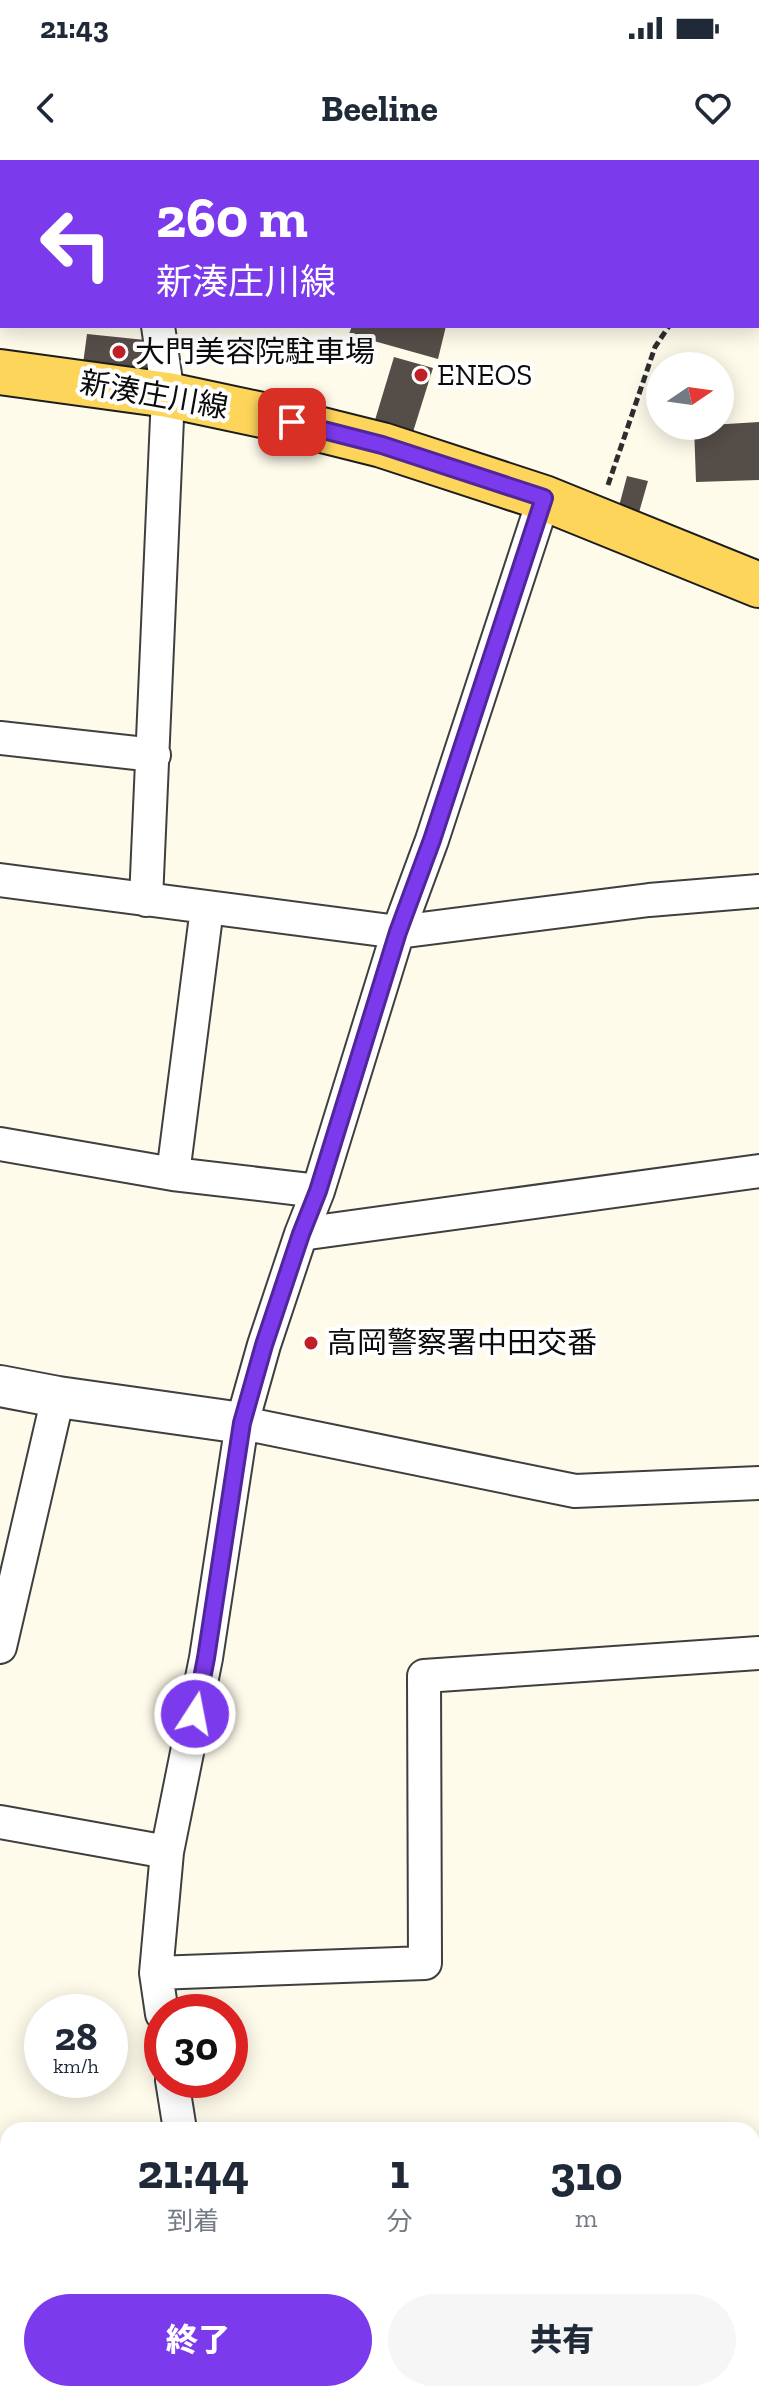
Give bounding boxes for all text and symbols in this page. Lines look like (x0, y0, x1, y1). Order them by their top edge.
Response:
text: 21:43 (40, 10, 109, 46)
icon: back (24, 86, 68, 130)
icon: heart (691, 86, 735, 130)
text: Beeline (321, 87, 438, 130)
text: 260 m (156, 184, 308, 251)
icon: left (24, 192, 128, 296)
text: 新湊庄川線 (156, 260, 336, 303)
place label: 大門美容院駐車場 (135, 334, 375, 370)
marker: 大門美容院駐車場 (110, 343, 128, 361)
north arrow (646, 352, 734, 440)
map controls (646, 352, 734, 440)
place label: ENEOS (437, 357, 532, 393)
street label: 新湊庄川線 (77, 364, 231, 426)
marker: ENEOS (412, 366, 430, 384)
pin (258, 388, 326, 456)
icon: arrive (270, 400, 314, 444)
place label: 高岡警察署中田交番 (327, 1325, 597, 1361)
marker: 高岡警察署中田交番 (302, 1334, 320, 1352)
position arrow (153, 1672, 237, 1756)
speed limit sign: 30 (144, 1994, 248, 2098)
text: 28 (54, 2012, 98, 2060)
text: km/h (53, 2054, 99, 2078)
text: 21:44 (137, 2143, 249, 2200)
text: 1 (390, 2143, 409, 2200)
text: 310 (550, 2145, 623, 2202)
text: m (575, 2202, 598, 2234)
text: 到着 (167, 2205, 219, 2237)
text: 分 (387, 2205, 413, 2237)
button: 終了 (24, 2294, 372, 2386)
button: 共有 (388, 2294, 736, 2386)

